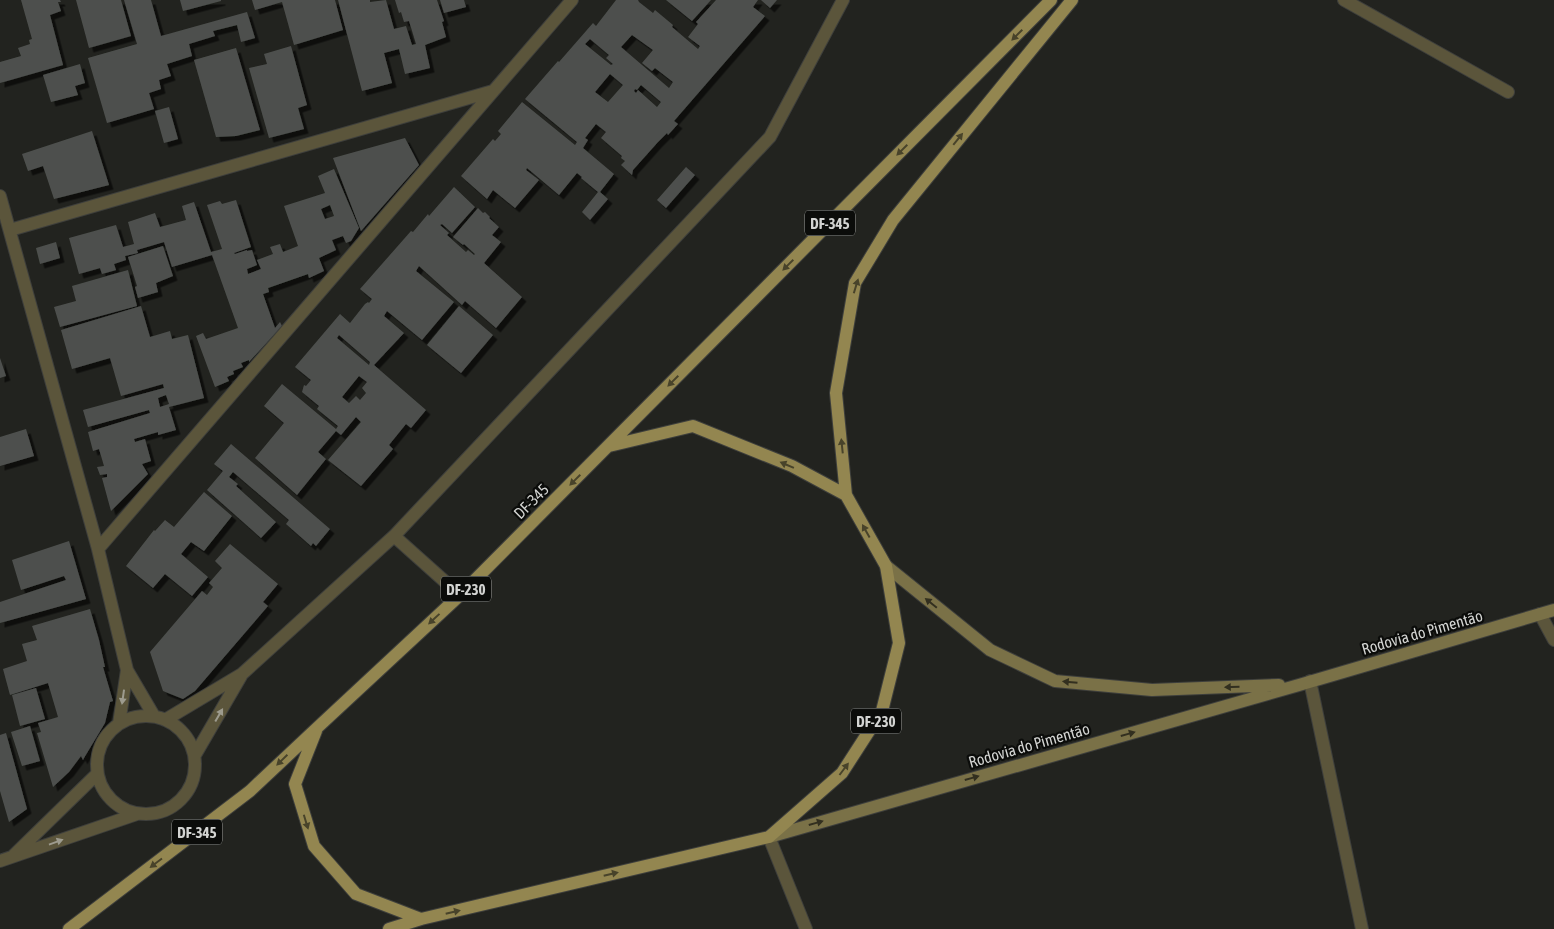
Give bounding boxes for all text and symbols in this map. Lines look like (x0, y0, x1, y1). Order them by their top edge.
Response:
one-way arrow (1011, 28, 1023, 40)
one-way arrow (953, 133, 964, 146)
one-way arrow (896, 144, 908, 156)
road number: DF-345 (805, 210, 855, 236)
one-way arrow (782, 259, 794, 271)
one-way arrow (852, 278, 860, 293)
one-way arrow (668, 375, 680, 387)
one-way arrow (837, 438, 845, 454)
one-way arrow (780, 460, 794, 468)
one-way arrow (569, 474, 581, 486)
street label: DF-345 (510, 480, 552, 522)
one-way arrow (862, 523, 870, 538)
road number: DF-230 (441, 576, 491, 602)
one-way arrow (925, 597, 938, 608)
street label: Rodovia do Pimentão (1359, 606, 1485, 658)
one-way arrow (428, 613, 440, 625)
one-way arrow (1062, 678, 1078, 686)
one-way arrow (1224, 683, 1240, 691)
one-way arrow (119, 689, 127, 705)
one-way arrow (214, 708, 223, 721)
road number: DF-230 (851, 708, 901, 734)
street label: Rodovia do Pimentão (966, 719, 1092, 771)
one-way arrow (1121, 729, 1136, 737)
one-way arrow (277, 754, 289, 766)
one-way arrow (839, 762, 849, 776)
one-way arrow (965, 774, 980, 782)
one-way arrow (303, 814, 311, 829)
one-way arrow (808, 819, 823, 827)
road number: DF-345 (172, 820, 222, 844)
one-way arrow (49, 838, 64, 846)
one-way arrow (150, 857, 163, 868)
one-way arrow (603, 870, 618, 878)
one-way arrow (445, 908, 460, 916)

